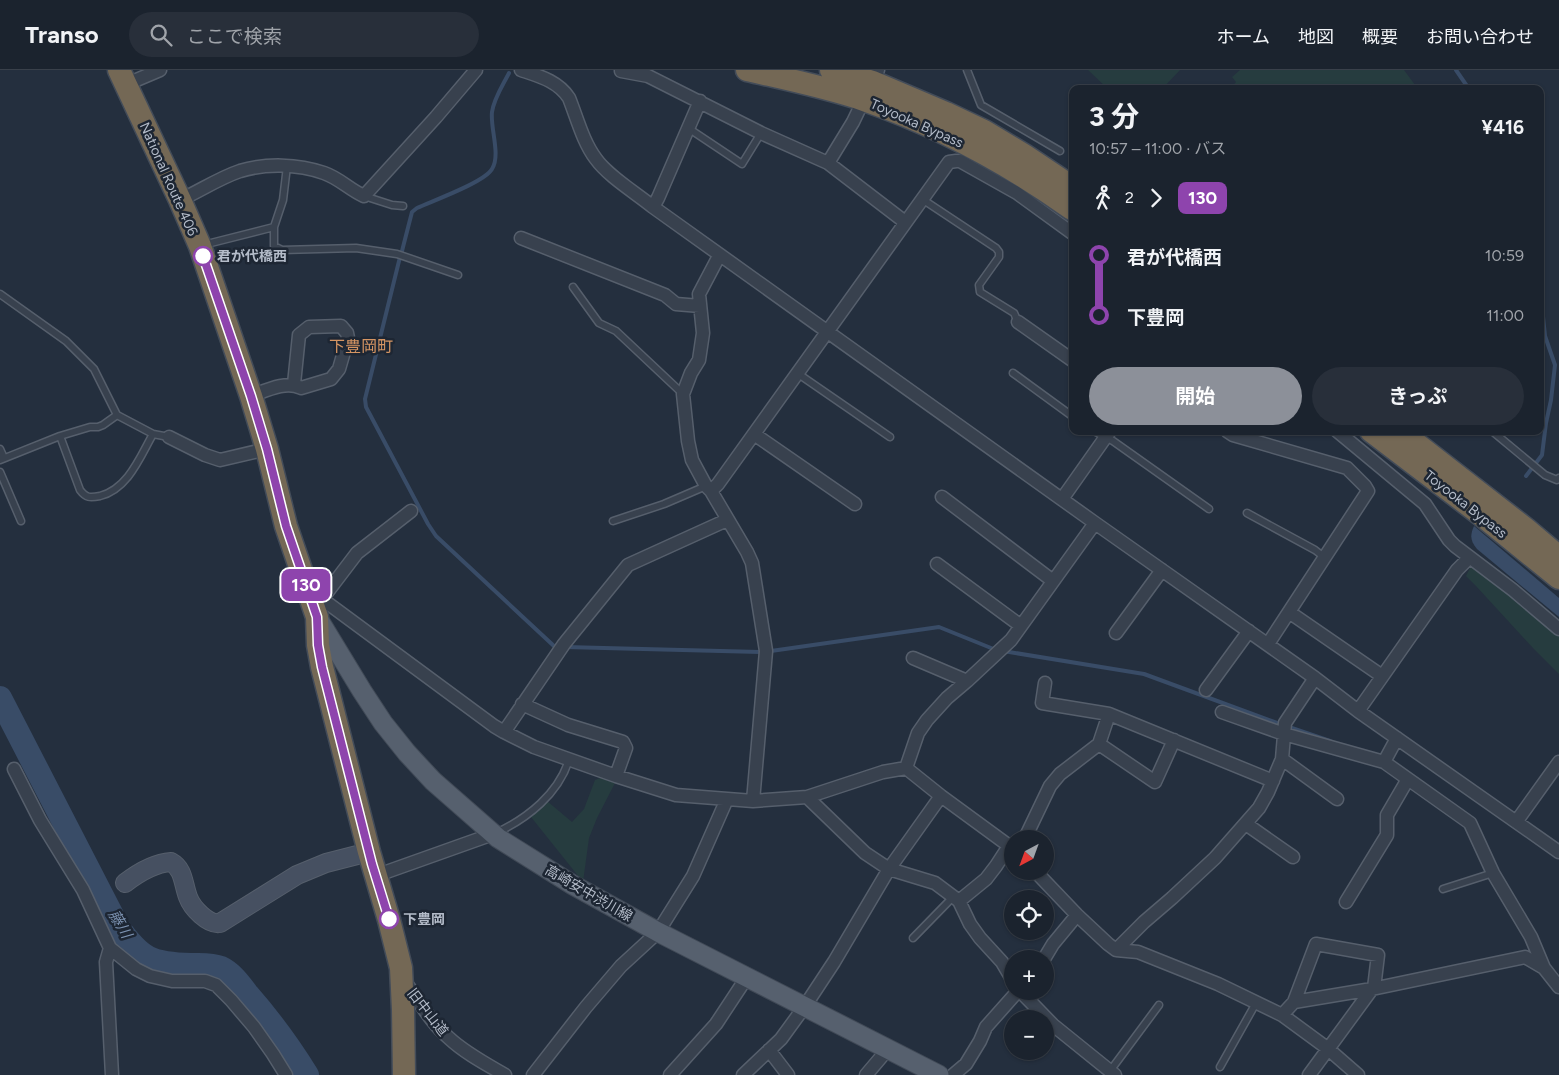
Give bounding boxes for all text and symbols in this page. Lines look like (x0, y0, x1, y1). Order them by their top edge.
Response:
search box (129, 12, 479, 57)
text: Transo (25, 20, 99, 49)
icon: search (147, 21, 175, 49)
text: ここで検索 (187, 25, 282, 48)
text: ホーム (1217, 26, 1270, 48)
text: 地図 (1298, 26, 1334, 48)
text: 概要 (1362, 26, 1398, 48)
text: お問い合わせ (1426, 26, 1534, 48)
street label: Toyooka Bypass (868, 95, 966, 152)
text: 3 分 (1089, 99, 1139, 133)
text: ¥416 (1482, 116, 1524, 139)
street label: National Route 406 (136, 120, 201, 239)
text: 10:57 – 11:00 · バス (1089, 139, 1226, 158)
icon: walk (1089, 184, 1117, 212)
icon: forward (1142, 184, 1170, 212)
text: 130 (1188, 187, 1217, 209)
text: 2 (1125, 188, 1134, 207)
marker: 君が代橋西 (193, 246, 213, 266)
text: 君が代橋西 (1127, 246, 1222, 269)
text: 10:59 (1485, 246, 1524, 265)
place label: 君が代橋西 (217, 248, 287, 265)
text: 下豊岡 (1127, 306, 1184, 329)
text: 11:00 (1486, 306, 1524, 325)
district label: 下豊岡町 (329, 337, 393, 356)
button: 開始 (1089, 367, 1302, 425)
button: きっぷ (1312, 367, 1524, 425)
street label: Toyooka Bypass (1421, 467, 1510, 542)
line badge: 130 (277, 569, 335, 601)
text: 130 (291, 574, 321, 596)
north arrow (1004, 830, 1054, 880)
map controls (1004, 830, 1054, 1060)
street label: 高崎安中渋川線 (542, 862, 635, 925)
button: locate (1004, 890, 1054, 940)
water label: 藤川 (105, 907, 136, 943)
marker: 下豊岡 (379, 909, 399, 929)
place label: 下豊岡 (403, 911, 445, 928)
button: + (1004, 950, 1054, 1000)
street label: 旧中山道 (404, 985, 452, 1040)
button: − (1004, 1010, 1054, 1060)

